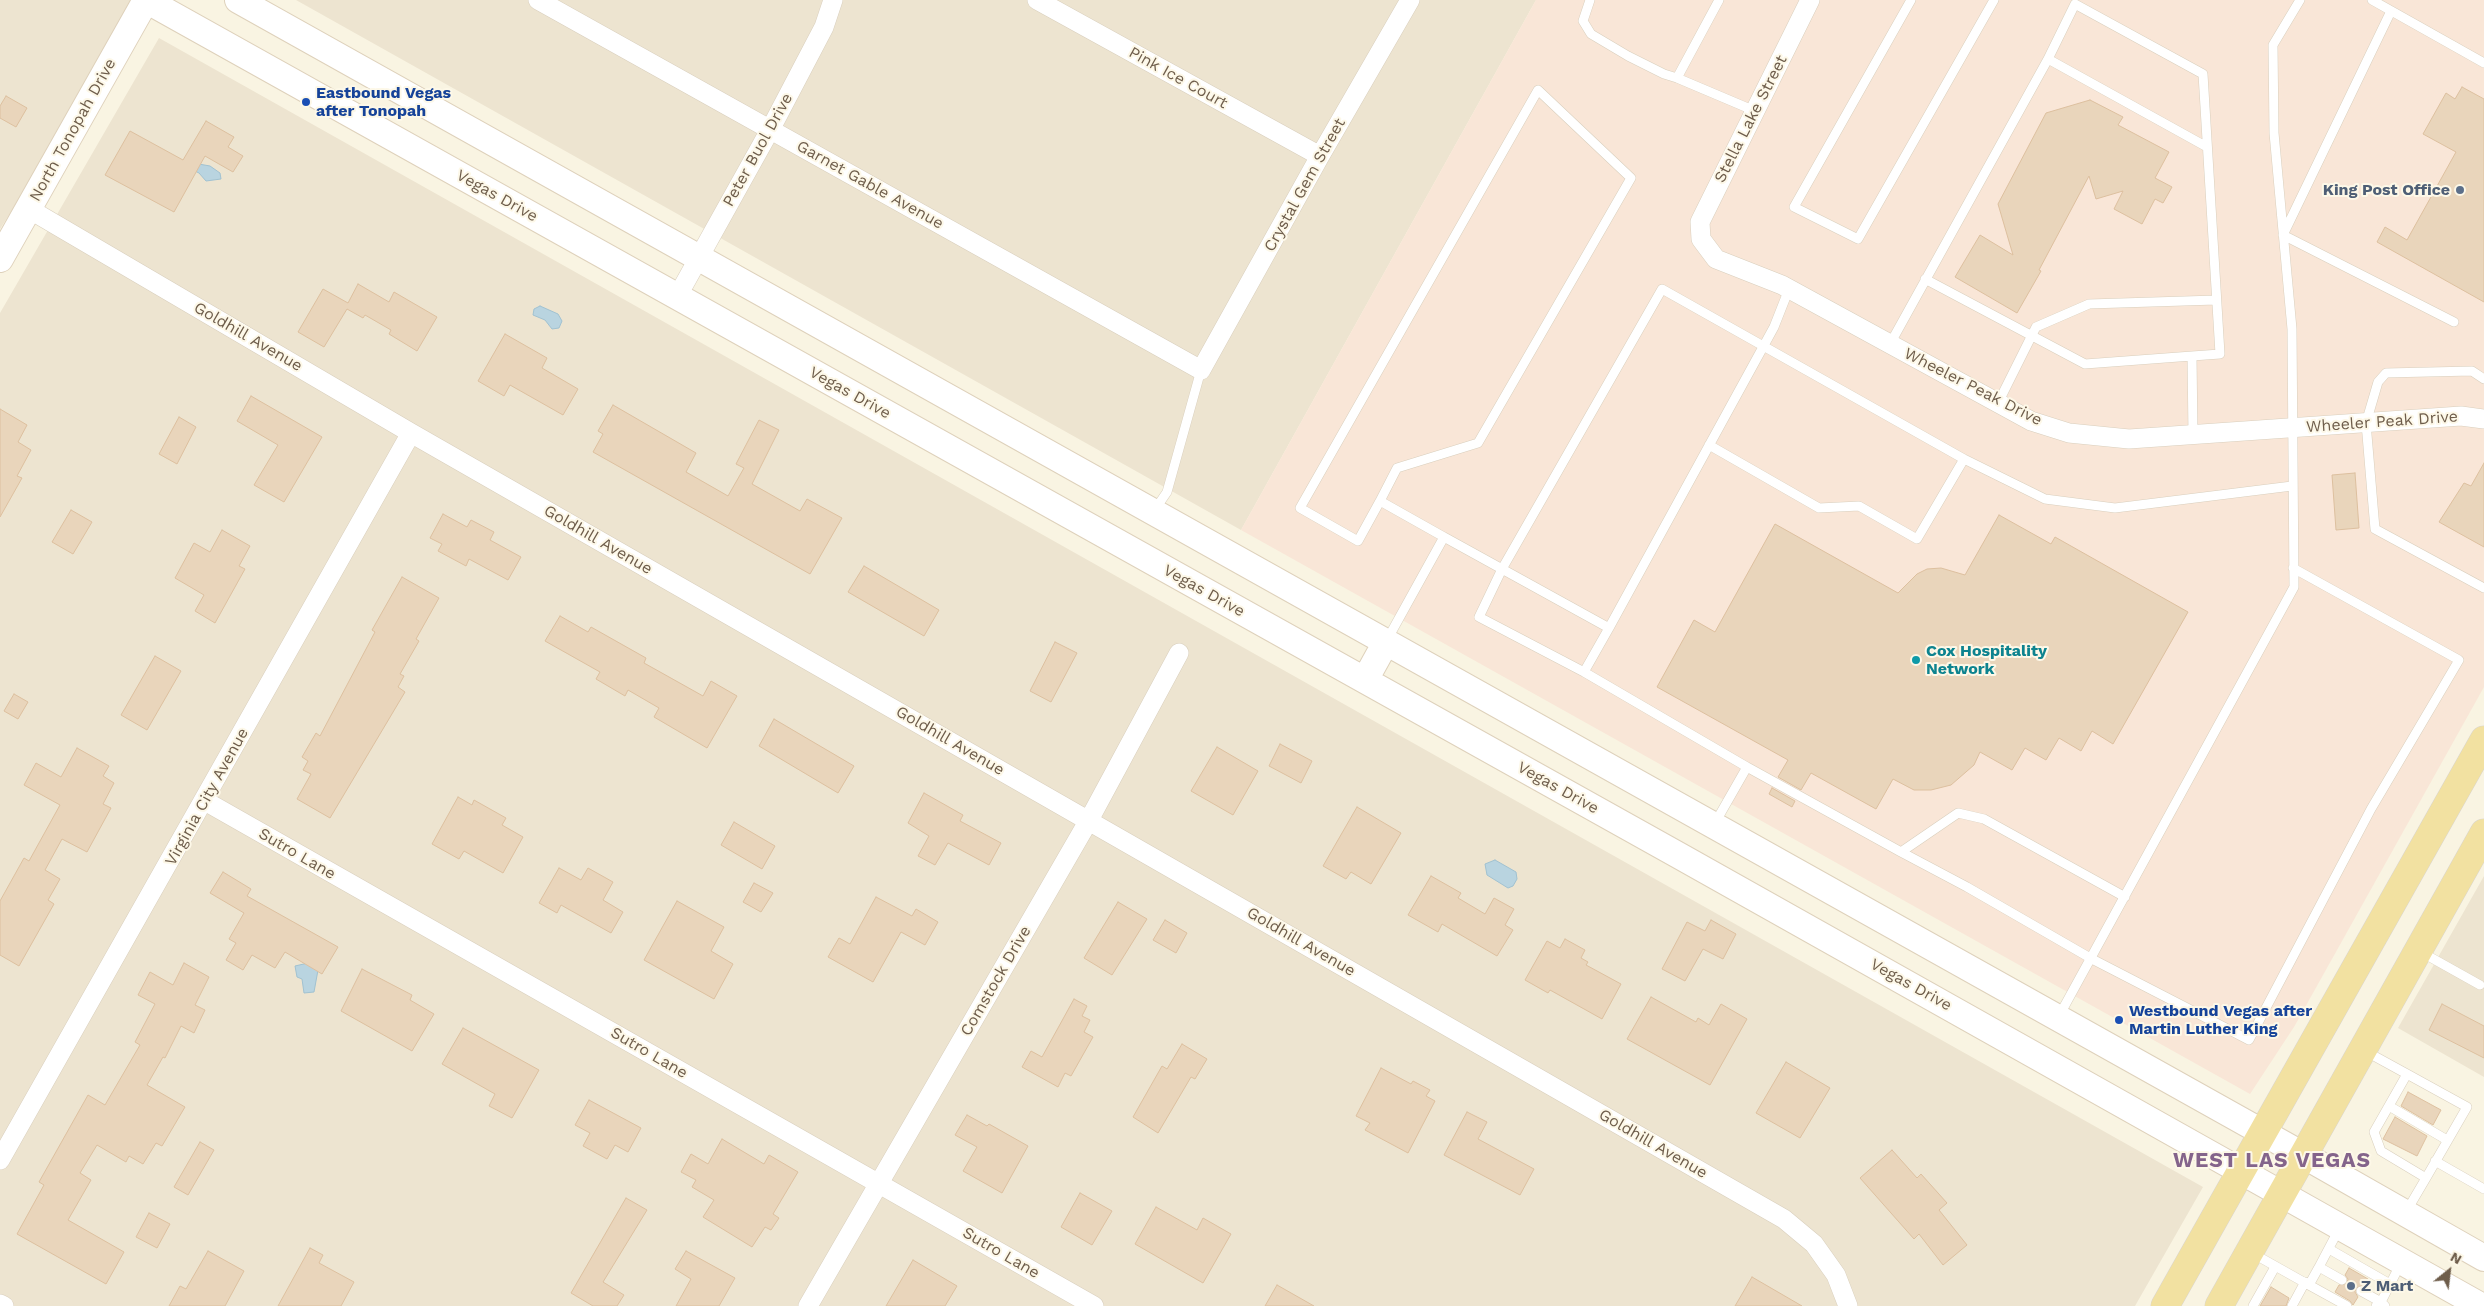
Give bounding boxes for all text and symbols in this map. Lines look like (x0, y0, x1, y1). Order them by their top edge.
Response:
street label: Pink Ice Court (1125, 43, 1231, 113)
street label: Stella Lake Street (1710, 52, 1792, 186)
street label: North Tonopah Drive (26, 55, 120, 205)
place label: Eastbound Vegas after Tonopah (316, 83, 451, 121)
street label: Peter Buol Drive (719, 90, 797, 210)
marker: Eastbound Vegas after Tonopah (300, 96, 312, 108)
street label: Crystal Gem Street (1260, 115, 1350, 255)
street label: Garnet Gable Avenue (793, 137, 947, 233)
street label: Vegas Drive (453, 166, 541, 226)
place label: King Post Office (2323, 180, 2450, 200)
marker: King Post Office (2454, 184, 2466, 196)
street label: Goldhill Avenue (190, 298, 306, 376)
street label: Wheeler Peak Drive (1901, 344, 2045, 430)
street label: Vegas Drive (806, 363, 894, 423)
street label: Wheeler Peak Drive (2305, 407, 2459, 437)
street label: Goldhill Avenue (540, 501, 656, 579)
street label: Vegas Drive (1160, 561, 1248, 621)
place label: Cox Hospitality Network (1926, 641, 2047, 679)
marker: Cox Hospitality Network (1910, 654, 1922, 666)
street label: Goldhill Avenue (892, 702, 1008, 780)
street label: Virginia City Avenue (161, 725, 253, 869)
street label: Vegas Drive (1514, 758, 1602, 818)
street label: Sutro Lane (255, 824, 339, 884)
street label: Goldhill Avenue (1243, 903, 1359, 981)
street label: Comstock Drive (957, 923, 1035, 1039)
street label: Vegas Drive (1867, 955, 1955, 1015)
place label: Westbound Vegas after Martin Luther King (2129, 1001, 2312, 1039)
marker: Westbound Vegas after Martin Luther King (2113, 1014, 2125, 1026)
street label: Sutro Lane (607, 1023, 691, 1083)
street label: Goldhill Avenue (1595, 1105, 1711, 1183)
district label: WEST LAS VEGAS (2171, 1148, 2373, 1174)
street label: Sutro Lane (959, 1223, 1043, 1283)
north arrow (2424, 1246, 2474, 1296)
text: N (2448, 1248, 2465, 1267)
place label: Z Mart (2361, 1276, 2413, 1296)
marker: Z Mart (2345, 1280, 2357, 1292)

